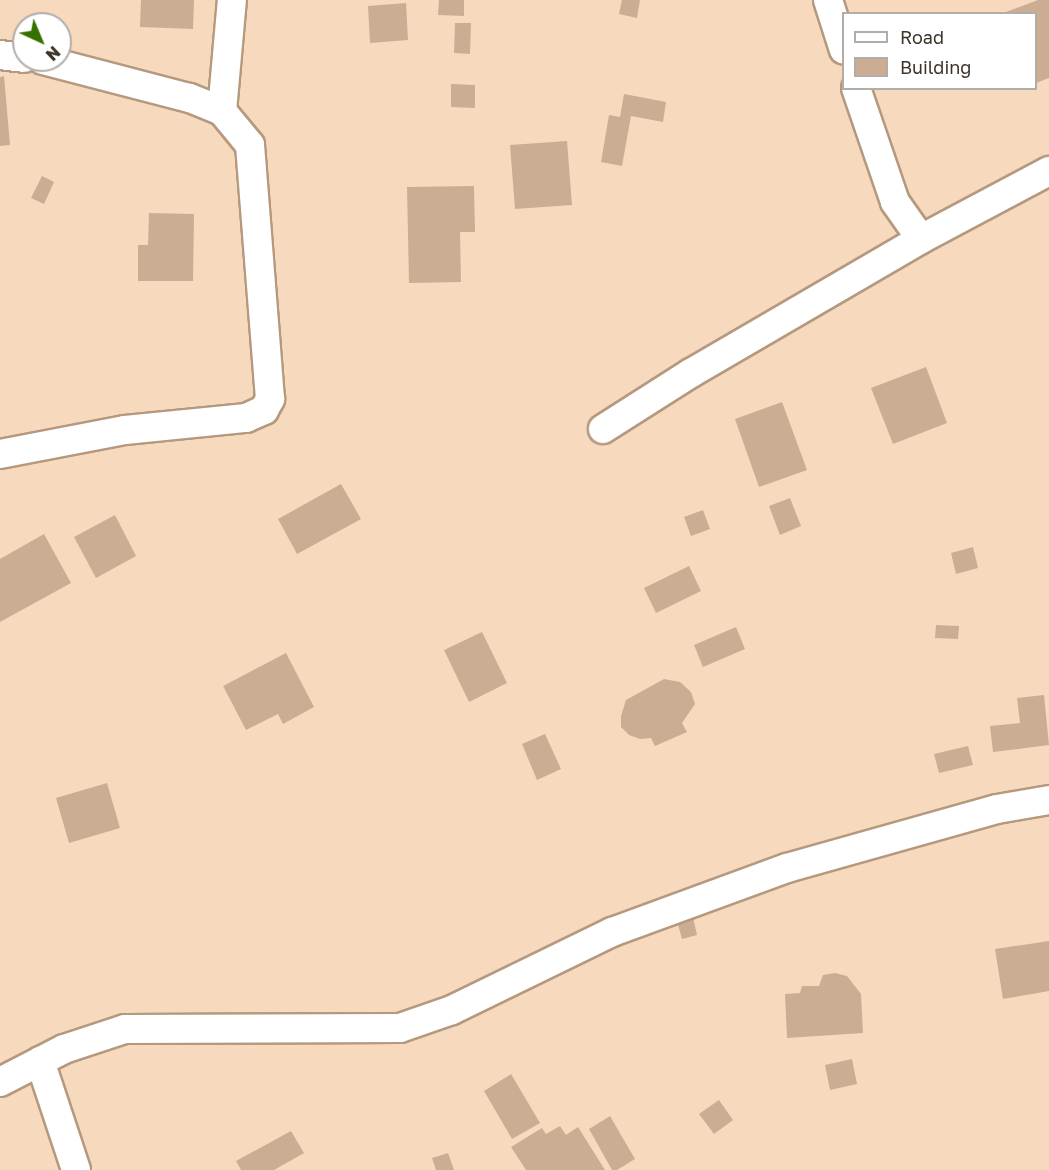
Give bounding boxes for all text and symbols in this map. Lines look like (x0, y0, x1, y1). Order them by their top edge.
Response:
north arrow (12, 12, 72, 72)
legend (842, 12, 1037, 90)
text: Road (900, 26, 944, 48)
text: N (42, 42, 64, 65)
text: Building (900, 56, 971, 78)

